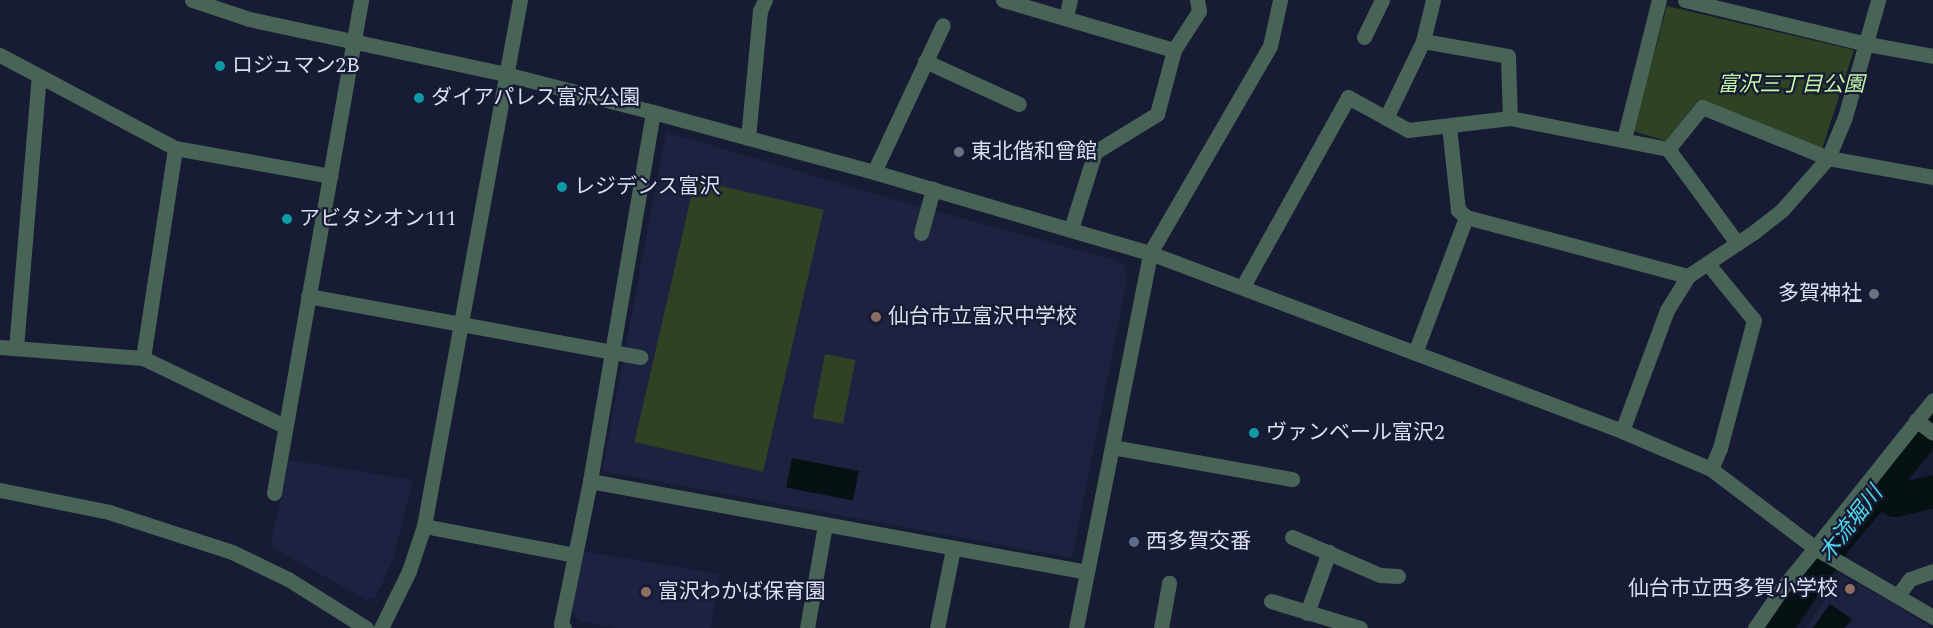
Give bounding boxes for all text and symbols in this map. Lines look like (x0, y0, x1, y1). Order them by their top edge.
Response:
place label: ロジュマン2B (232, 53, 361, 79)
marker: ロジュマン2B (213, 59, 227, 73)
park label: 富沢三丁目公園 (1718, 72, 1864, 98)
place label: ダイアパレス富沢公園 (431, 85, 641, 111)
marker: ダイアパレス富沢公園 (412, 91, 426, 105)
place label: 東北偕和曾館 (971, 139, 1097, 165)
marker: 東北偕和曾館 (952, 145, 966, 159)
place label: レジデンス富沢 (574, 174, 721, 200)
marker: レジデンス富沢 (555, 180, 569, 194)
place label: アビタシオン111 (299, 206, 456, 232)
marker: アビタシオン111 (280, 212, 294, 226)
place label: 多賀神社 (1778, 281, 1862, 307)
marker: 多賀神社 (1867, 287, 1881, 301)
place label: 仙台市立富沢中学校 (888, 304, 1077, 330)
marker: 仙台市立富沢中学校 (869, 310, 883, 324)
place label: ヴァンベール富沢2 (1266, 420, 1444, 446)
marker: ヴァンベール富沢2 (1247, 426, 1261, 440)
water label: 木流堀川 (1814, 481, 1888, 567)
place label: 西多賀交番 (1146, 529, 1251, 555)
marker: 西多賀交番 (1127, 535, 1141, 549)
place label: 仙台市立西多賀小学校 (1628, 576, 1838, 602)
place label: 富沢わかば保育園 (658, 579, 826, 605)
marker: 仙台市立西多賀小学校 (1843, 582, 1857, 596)
marker: 富沢わかば保育園 (639, 585, 653, 599)

